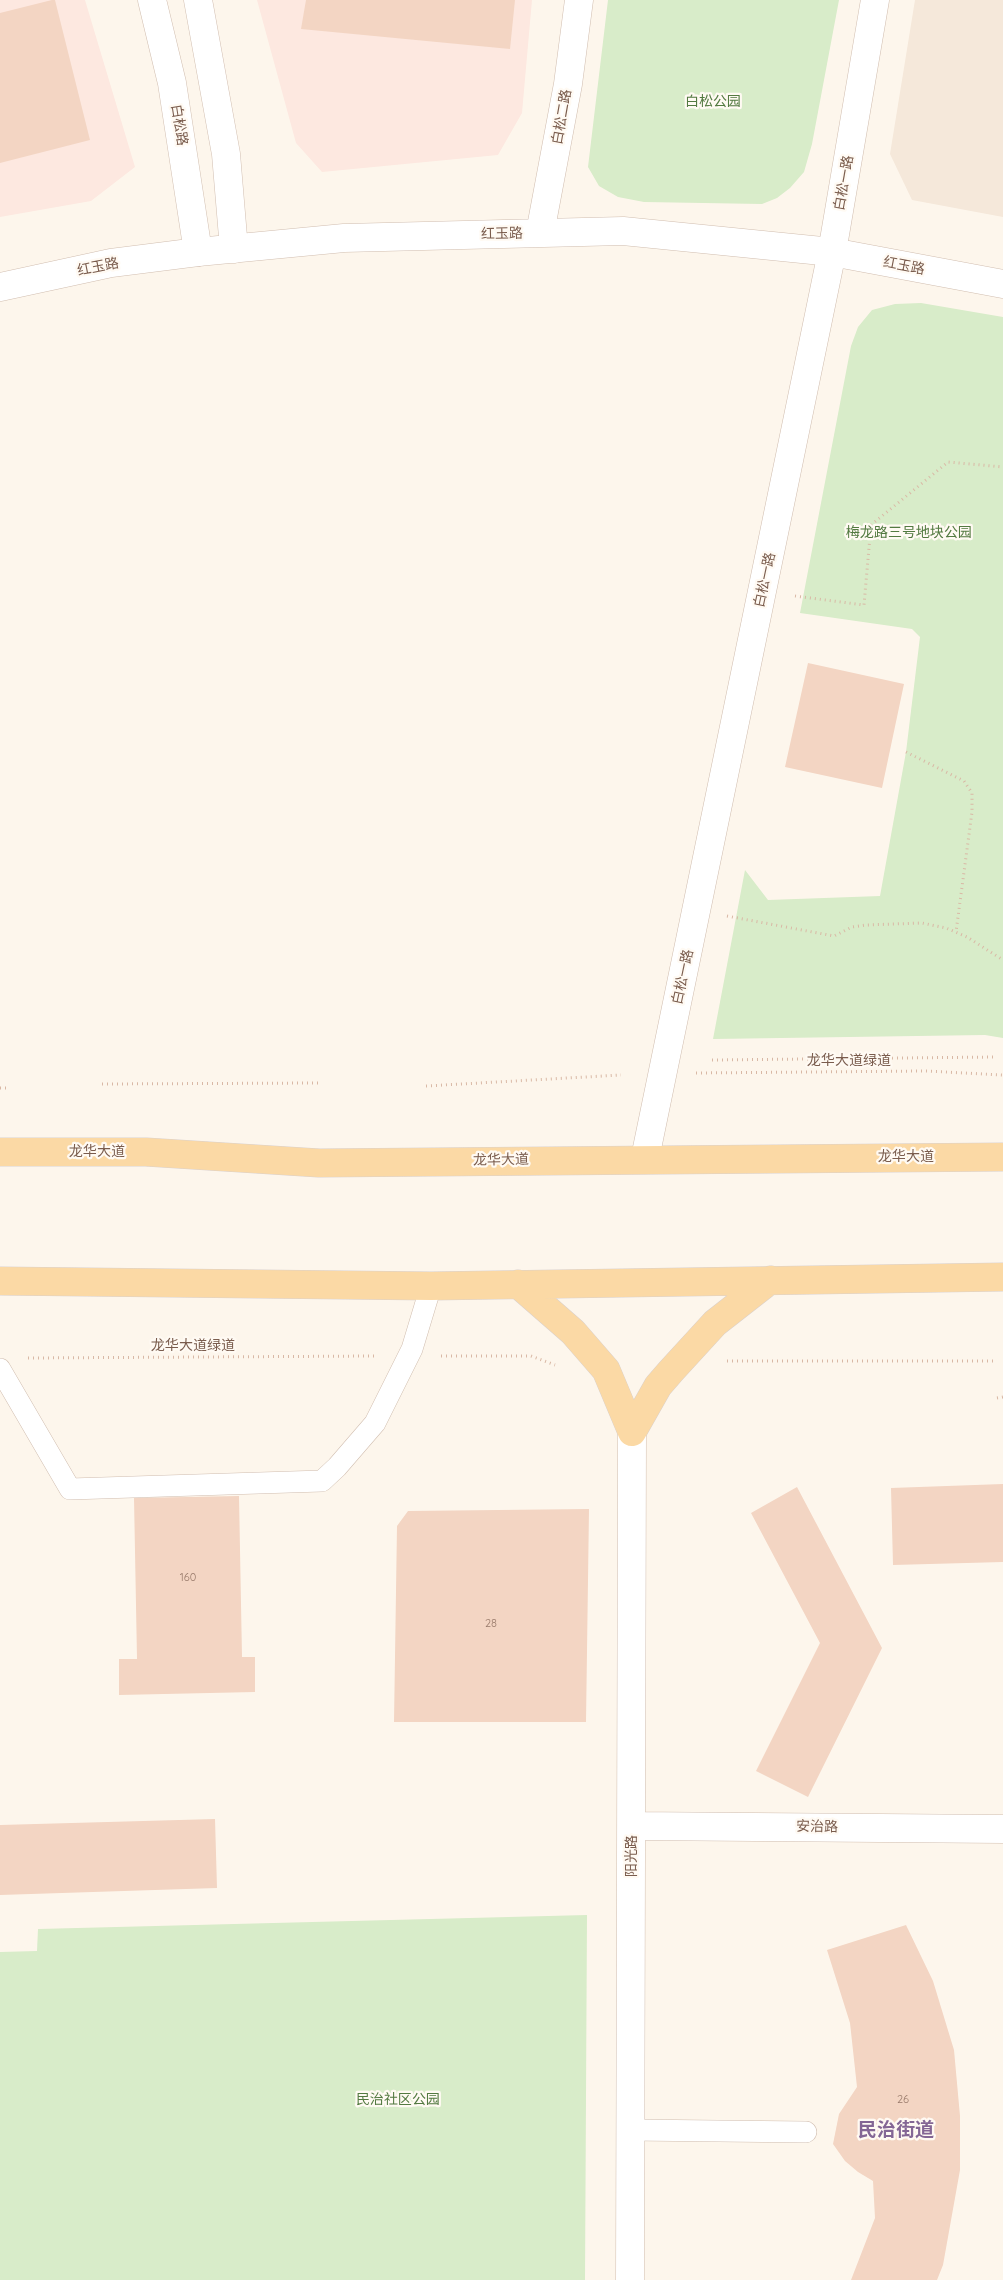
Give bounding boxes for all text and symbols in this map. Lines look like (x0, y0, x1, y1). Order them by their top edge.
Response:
street label: 白松二路 (549, 88, 575, 146)
park label: 白松公园 (685, 94, 741, 110)
street label: 白松路 (167, 103, 191, 147)
street label: 白松一路 (831, 154, 857, 212)
street label: 红玉路 (481, 225, 523, 243)
street label: 红玉路 (882, 254, 926, 278)
street label: 红玉路 (76, 255, 120, 279)
park label: 梅龙路三号地块公园 (846, 525, 972, 541)
street label: 白松一路 (751, 551, 779, 609)
street label: 白松一路 (669, 948, 697, 1006)
street label: 龙华大道绿道 (807, 1053, 891, 1069)
street label: 龙华大道 (69, 1144, 125, 1160)
street label: 龙华大道 (878, 1149, 934, 1165)
street label: 龙华大道 (473, 1151, 529, 1169)
street label: 龙华大道绿道 (151, 1338, 235, 1354)
house number: 160 (180, 1571, 196, 1585)
house number: 28 (485, 1617, 497, 1631)
street label: 安治路 (796, 1818, 838, 1836)
street label: 阳光路 (624, 1835, 640, 1877)
park label: 民治社区公园 (356, 2092, 440, 2108)
house number: 26 (897, 2093, 909, 2107)
district label: 民治街道 (858, 2119, 934, 2141)

